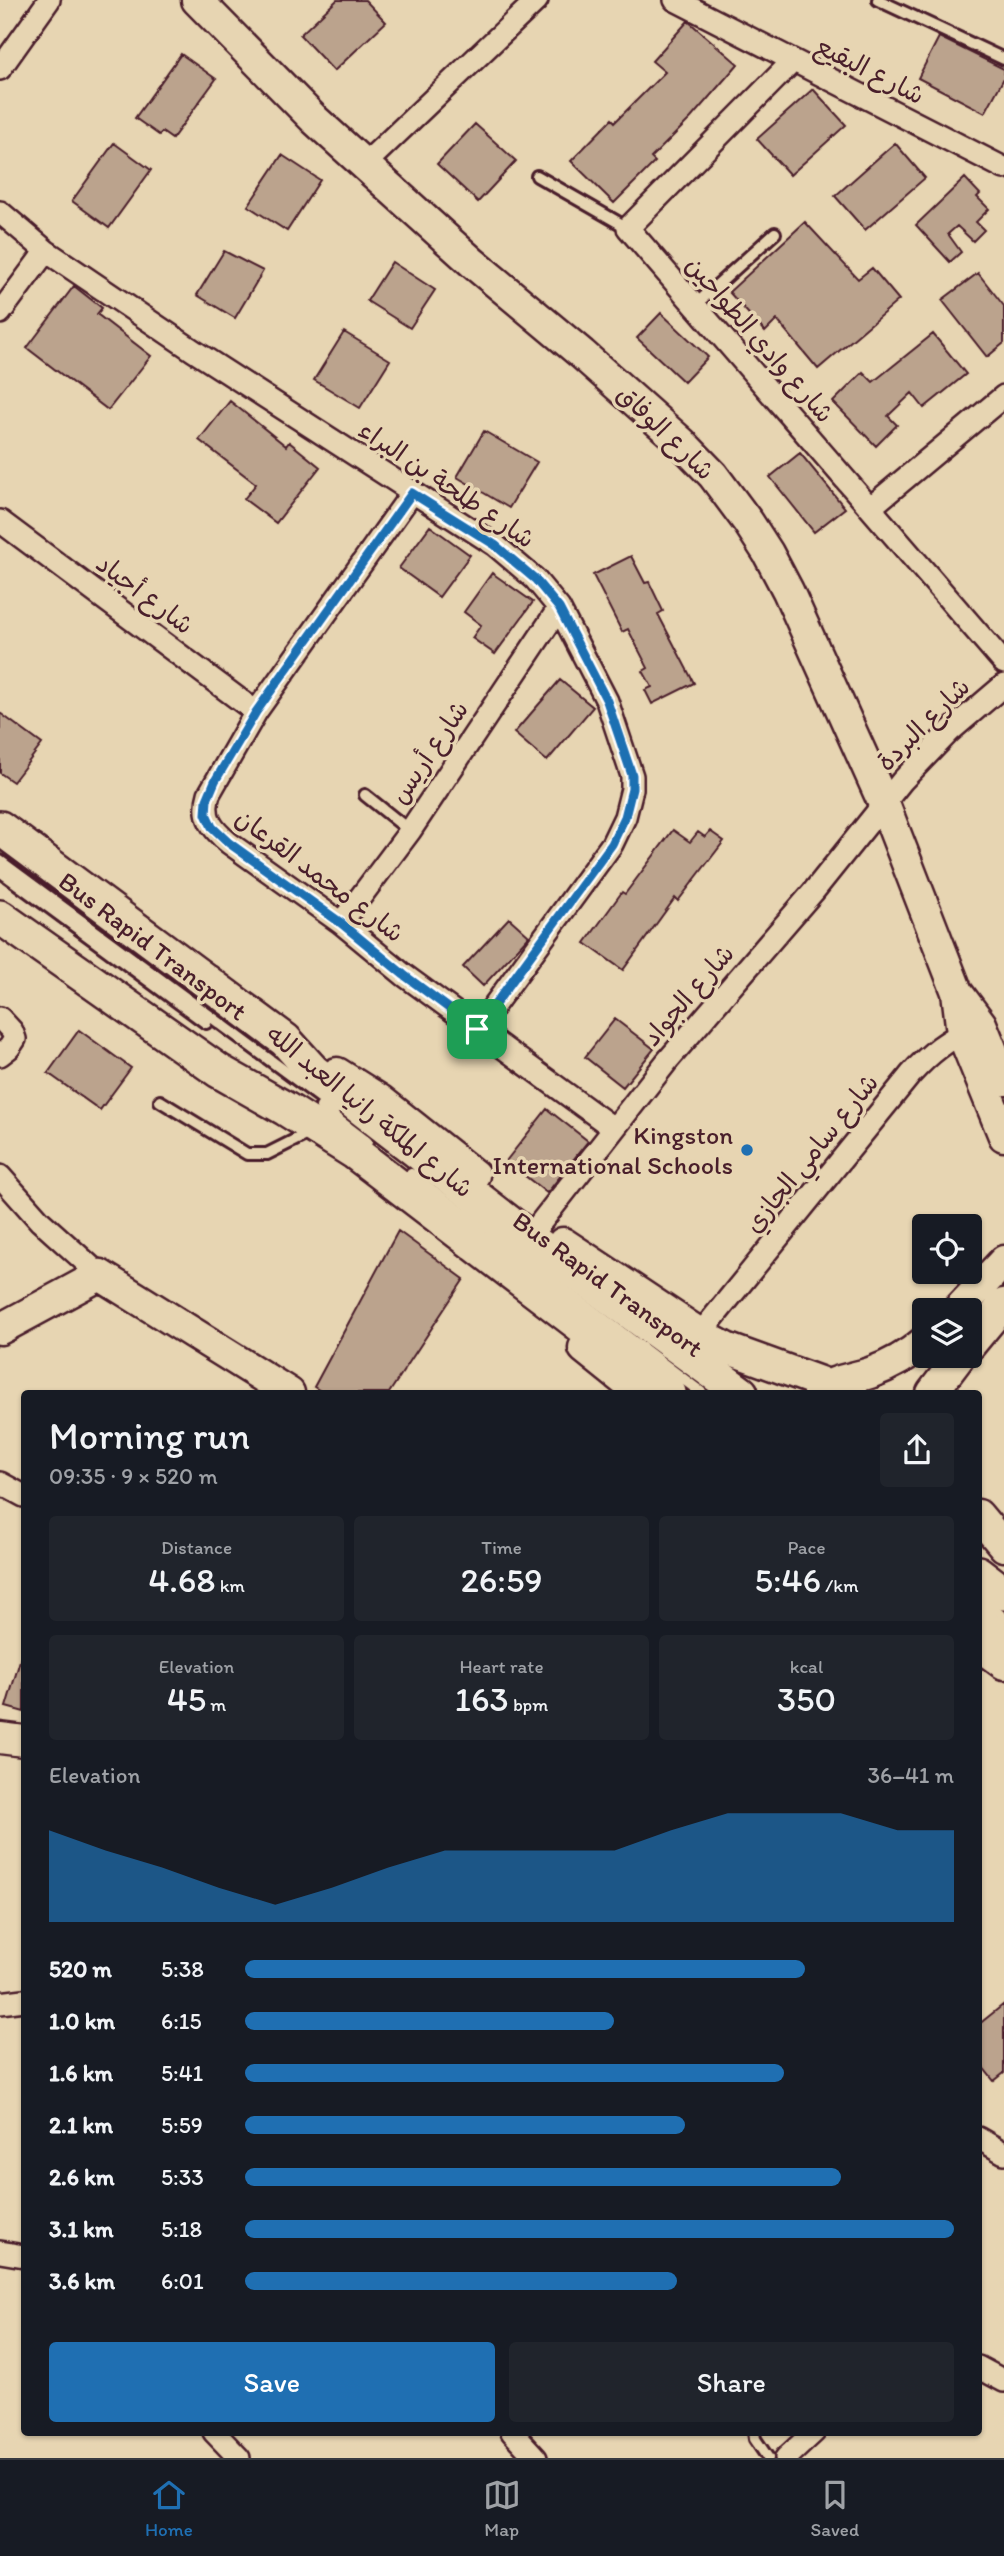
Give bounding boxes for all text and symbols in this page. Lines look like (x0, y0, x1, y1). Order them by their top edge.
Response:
street label: شارع البقيع (809, 29, 930, 114)
street label: شارع وادي الطواحين (677, 249, 841, 431)
street label: شارع الوفاق (609, 377, 722, 488)
street label: شارع طلحة بن البراء (352, 413, 541, 556)
street label: شارع أجياد (89, 547, 200, 643)
street label: شارع البردة (870, 671, 978, 779)
street label: شارع أريس (383, 694, 477, 811)
street label: شارع محمد القرعان (228, 801, 411, 950)
street label: Bus Rapid Transport (53, 865, 254, 1027)
street label: شارع الجواد (635, 938, 742, 1054)
pin (447, 999, 507, 1059)
icon: arrive (458, 1010, 496, 1048)
street label: شارع الملكة رانيا العبد الله (259, 1018, 480, 1206)
street label: شارع سامي الجازي (737, 1067, 890, 1244)
place label: Kingston International Schools (493, 1119, 733, 1181)
marker: Kingston International Schools (739, 1142, 755, 1158)
street label: Bus Rapid Transport (507, 1204, 710, 1364)
map controls (912, 1214, 982, 1368)
button: locate (912, 1214, 982, 1284)
button: layers (912, 1298, 982, 1368)
text: Morning run (49, 1413, 250, 1459)
button: share (880, 1413, 954, 1487)
text: 09:35 · 9 × 520 m (49, 1462, 218, 1490)
text: Distance (161, 1536, 232, 1559)
text: Time (481, 1536, 522, 1559)
text: Pace (787, 1536, 826, 1559)
text: 4.68 (148, 1559, 215, 1601)
text: 26:59 (460, 1559, 543, 1601)
text: 5:46 (755, 1559, 821, 1601)
text: km (215, 1574, 245, 1597)
text: /km (821, 1574, 858, 1597)
text: Elevation (159, 1655, 234, 1678)
text: Heart rate (459, 1655, 544, 1678)
text: kcal (790, 1655, 823, 1678)
text: 45 (167, 1678, 206, 1720)
text: 163 (455, 1678, 509, 1720)
text: 350 (777, 1678, 836, 1720)
text: m (206, 1693, 226, 1716)
text: bpm (509, 1693, 548, 1716)
text: Elevation (49, 1761, 140, 1789)
text: 36–41 m (867, 1761, 954, 1789)
text: 520 m (49, 1955, 112, 1983)
text: 5:38 (161, 1955, 204, 1983)
text: 1.0 km (49, 2007, 115, 2035)
text: 6:15 (161, 2007, 202, 2035)
text: 1.6 km (49, 2059, 113, 2087)
text: 5:41 (161, 2059, 203, 2087)
text: 2.1 km (49, 2111, 113, 2139)
text: 5:59 (161, 2111, 203, 2139)
text: 2.6 km (49, 2163, 115, 2191)
text: 5:33 (161, 2163, 204, 2191)
text: 3.1 km (49, 2215, 113, 2243)
text: 5:18 (161, 2215, 202, 2243)
text: 3.6 km (49, 2267, 115, 2295)
text: 6:01 (161, 2267, 204, 2295)
button: Save (49, 2342, 495, 2422)
button: Share (509, 2342, 954, 2422)
tab: Home (145, 2476, 193, 2541)
tab: Map (483, 2476, 521, 2541)
tab: Saved (811, 2476, 859, 2541)

